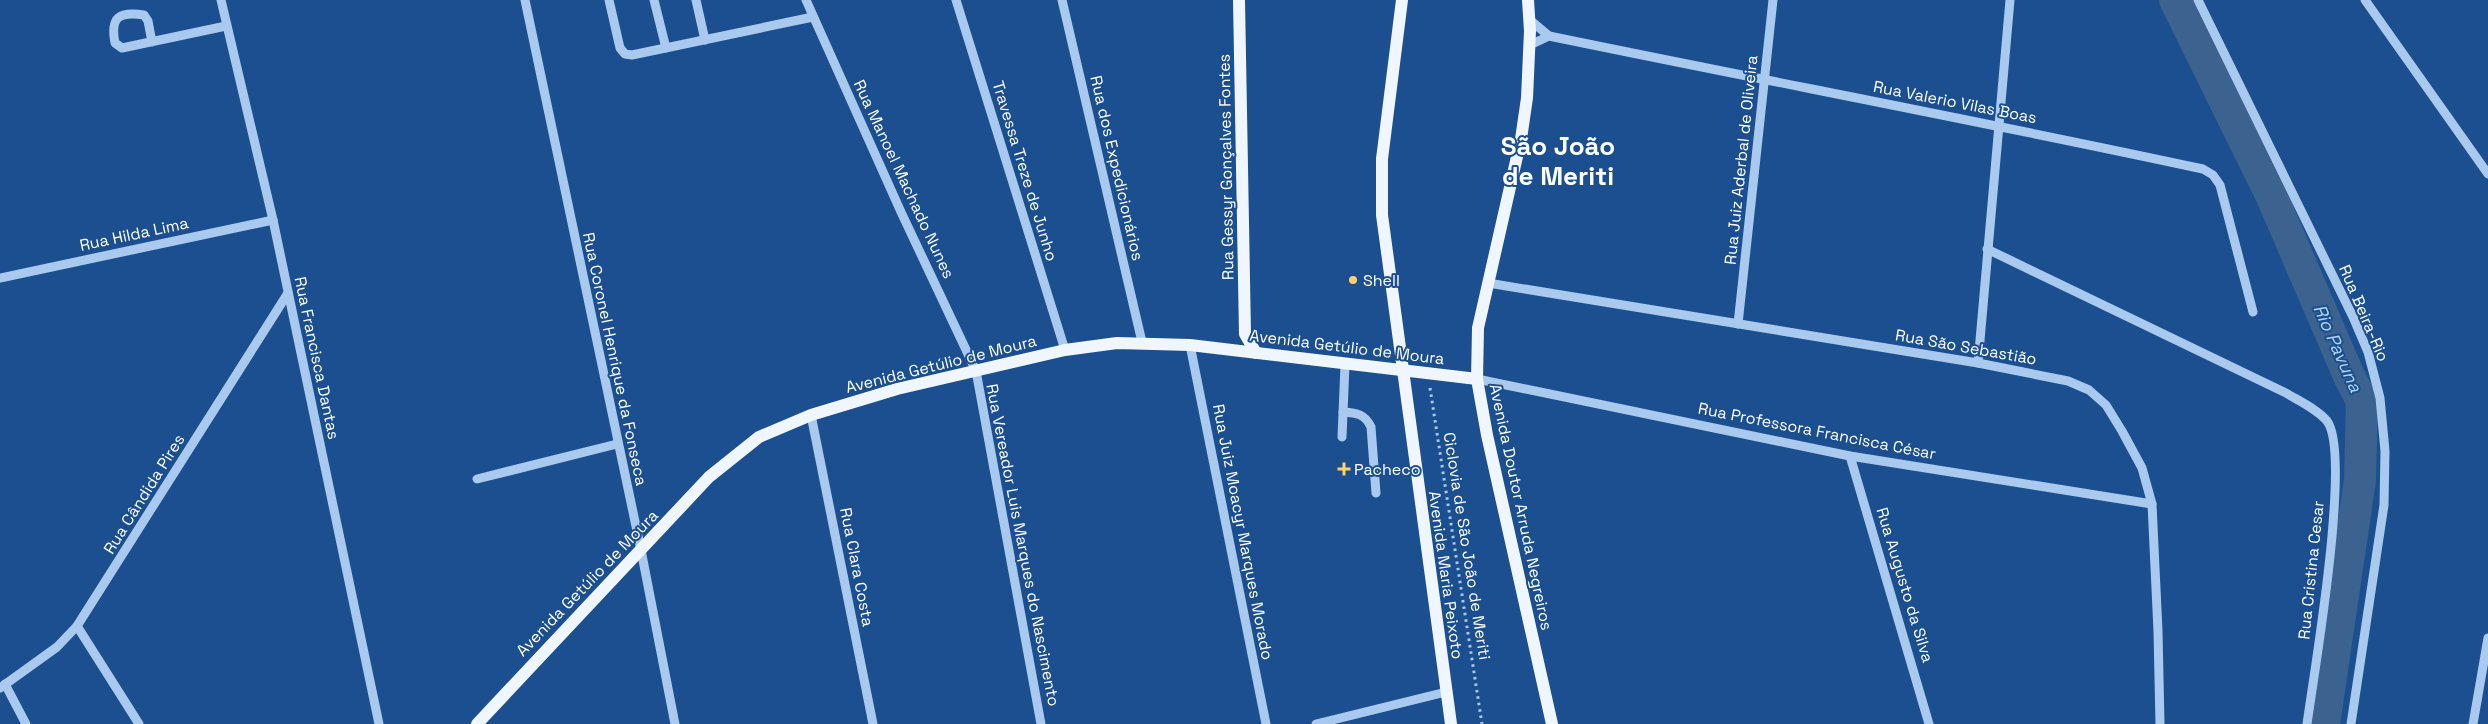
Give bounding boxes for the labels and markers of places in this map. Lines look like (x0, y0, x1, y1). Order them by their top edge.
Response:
place label: Shell (1363, 270, 1400, 291)
marker: Shell (1347, 274, 1359, 286)
place label: Pacheco (1354, 459, 1421, 480)
marker: Pacheco (1338, 463, 1350, 475)

